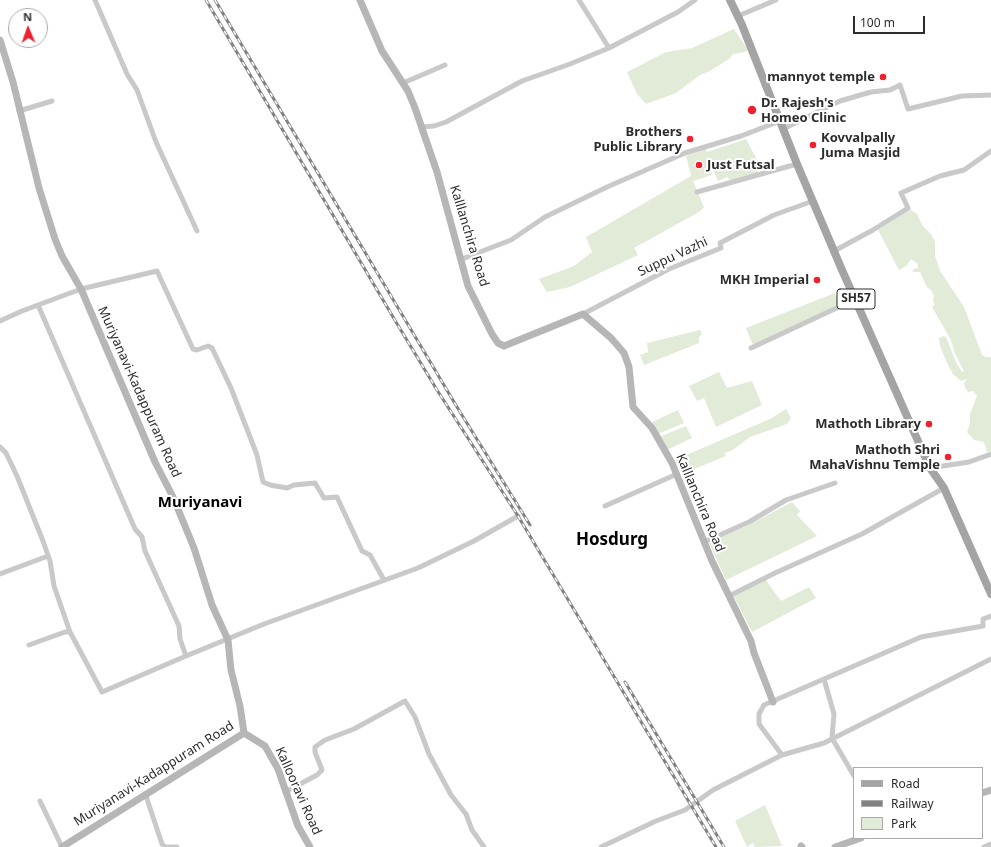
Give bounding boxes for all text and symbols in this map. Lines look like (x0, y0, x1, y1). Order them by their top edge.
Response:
north arrow (8, 8, 48, 48)
scale bar (855, 8, 927, 34)
text: N (23, 9, 32, 24)
text: 100 m (860, 14, 895, 31)
place label: mannyot temple (767, 69, 875, 85)
marker: mannyot temple (878, 72, 888, 82)
place label: Dr. Rajesh's Homeo Clinic (761, 95, 846, 126)
marker: Dr. Rajesh's Homeo Clinic (746, 104, 758, 116)
place label: Brothers Public Library (593, 124, 682, 155)
place label: Kovvalpally Juma Masjid (821, 130, 900, 161)
marker: Brothers Public Library (685, 134, 695, 144)
marker: Kovvalpally Juma Masjid (808, 140, 818, 150)
place label: Just Futsal (707, 157, 775, 173)
marker: Just Futsal (694, 160, 704, 170)
street label: Kalllanchira Road (446, 183, 492, 289)
street label: Suppu Vazhi (636, 234, 710, 280)
place label: MKH Imperial (720, 272, 809, 288)
marker: MKH Imperial (812, 275, 822, 285)
road number: SH57 (837, 289, 875, 309)
street label: Muriyanavi-Kadappuram Road (94, 304, 184, 480)
place label: Mathoth Library (815, 416, 921, 432)
marker: Mathoth Library (924, 419, 934, 429)
place label: Mathoth Shri MahaVishnu Temple (809, 442, 940, 473)
street label: Kalllanchira Road (672, 451, 728, 555)
marker: Mathoth Shri MahaVishnu Temple (943, 452, 953, 462)
district label: Muriyanavi (158, 494, 242, 512)
district label: Hosdurg (576, 530, 648, 550)
street label: Muriyanavi-Kadappuram Road (71, 718, 237, 830)
street label: Kallooravi Road (272, 745, 324, 837)
legend (853, 767, 983, 839)
text: Road (891, 775, 920, 792)
text: Railway (891, 795, 934, 812)
text: Park (891, 815, 916, 832)

